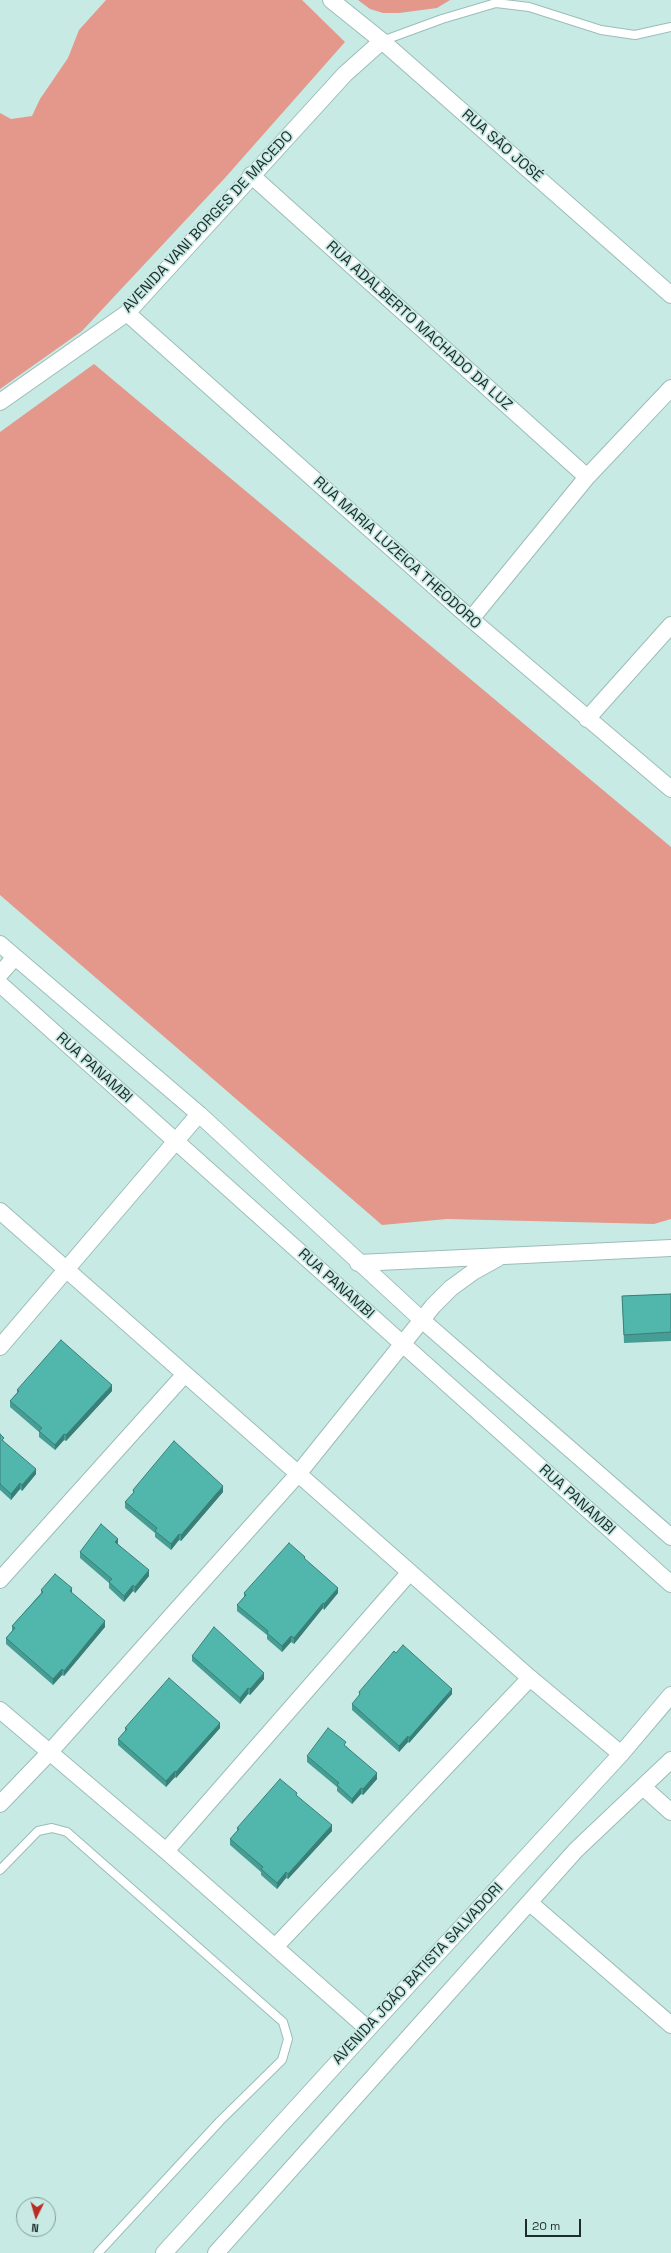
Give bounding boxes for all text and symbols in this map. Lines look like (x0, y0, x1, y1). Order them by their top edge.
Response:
street label: RUA SÃO JOSÉ (458, 106, 546, 186)
street label: AVENIDA VANI BORGES DE MACEDO (119, 127, 297, 317)
street label: RUA ADALBERTO MACHADO DA LUZ (322, 238, 516, 414)
street label: RUA MARIA LUZEICA THEODORO (310, 473, 484, 633)
street label: RUA PANAMBI (52, 1029, 136, 1107)
street label: RUA PANAMBI (294, 1245, 378, 1323)
street label: RUA PANAMBI (535, 1461, 619, 1539)
street label: AVENIDA JOÃO BATISTA SALVADORI (329, 1879, 507, 2069)
north arrow (16, 2197, 56, 2237)
scale bar (527, 2211, 583, 2237)
text: 20 m (532, 2218, 560, 2234)
text: N (31, 2221, 39, 2235)

